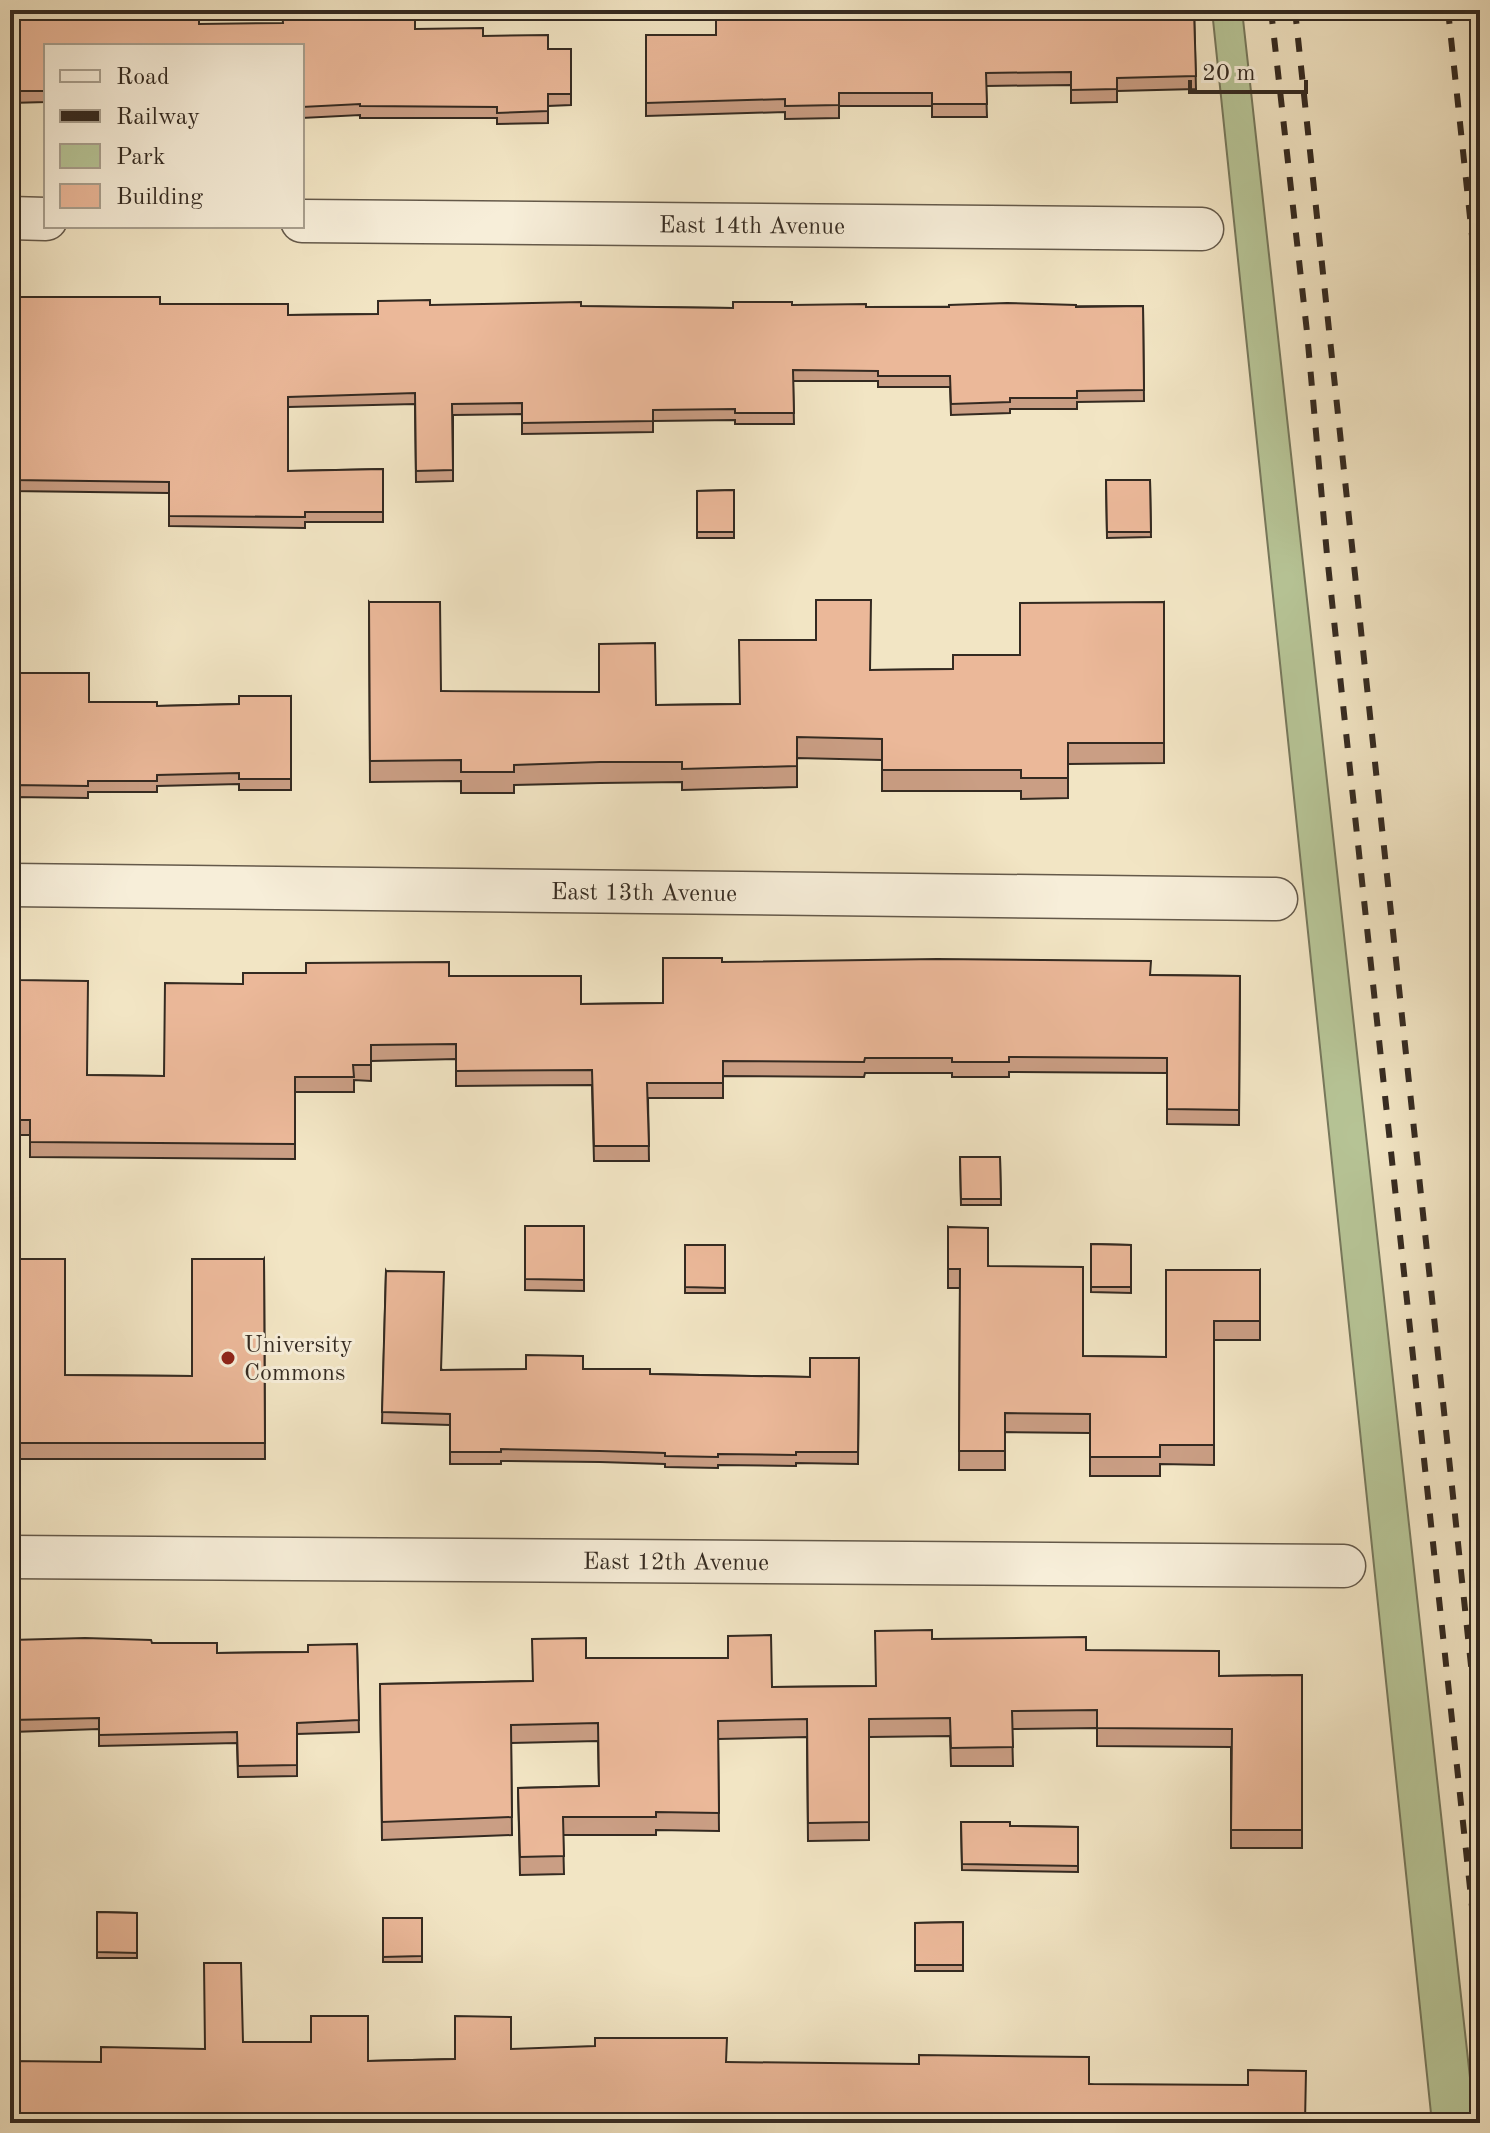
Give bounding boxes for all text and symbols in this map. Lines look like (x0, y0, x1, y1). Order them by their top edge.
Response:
legend (44, 44, 304, 228)
scale bar (1190, 44, 1306, 94)
text: 20 m (1202, 62, 1256, 86)
text: Road (116, 66, 169, 90)
text: Railway (116, 106, 200, 130)
text: Park (116, 146, 165, 170)
text: Building (116, 186, 203, 210)
street label: East 14th Avenue (659, 214, 845, 240)
street label: East 13th Avenue (551, 881, 737, 907)
place label: University Commons (244, 1334, 353, 1386)
marker: University Commons (219, 1349, 237, 1367)
street label: East 12th Avenue (583, 1551, 769, 1576)

